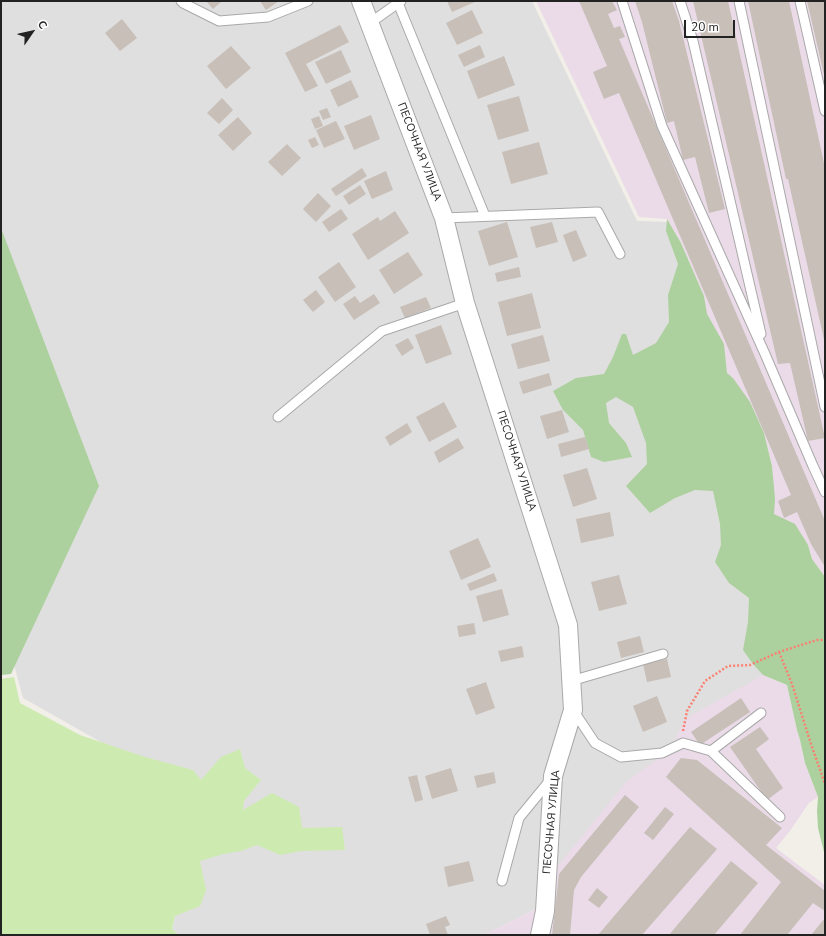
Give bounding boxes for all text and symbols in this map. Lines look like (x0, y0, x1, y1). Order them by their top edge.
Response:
north arrow (12, 12, 52, 52)
scale bar (686, 12, 737, 38)
text: С (34, 18, 51, 32)
text: 20 m (691, 19, 719, 35)
street label: ПЕСОЧНАЯ УЛИЦА (394, 101, 444, 203)
street label: ПЕСОЧНАЯ УЛИЦА (494, 409, 538, 513)
street label: ПЕСОЧНАЯ УЛИЦА (541, 769, 563, 875)

